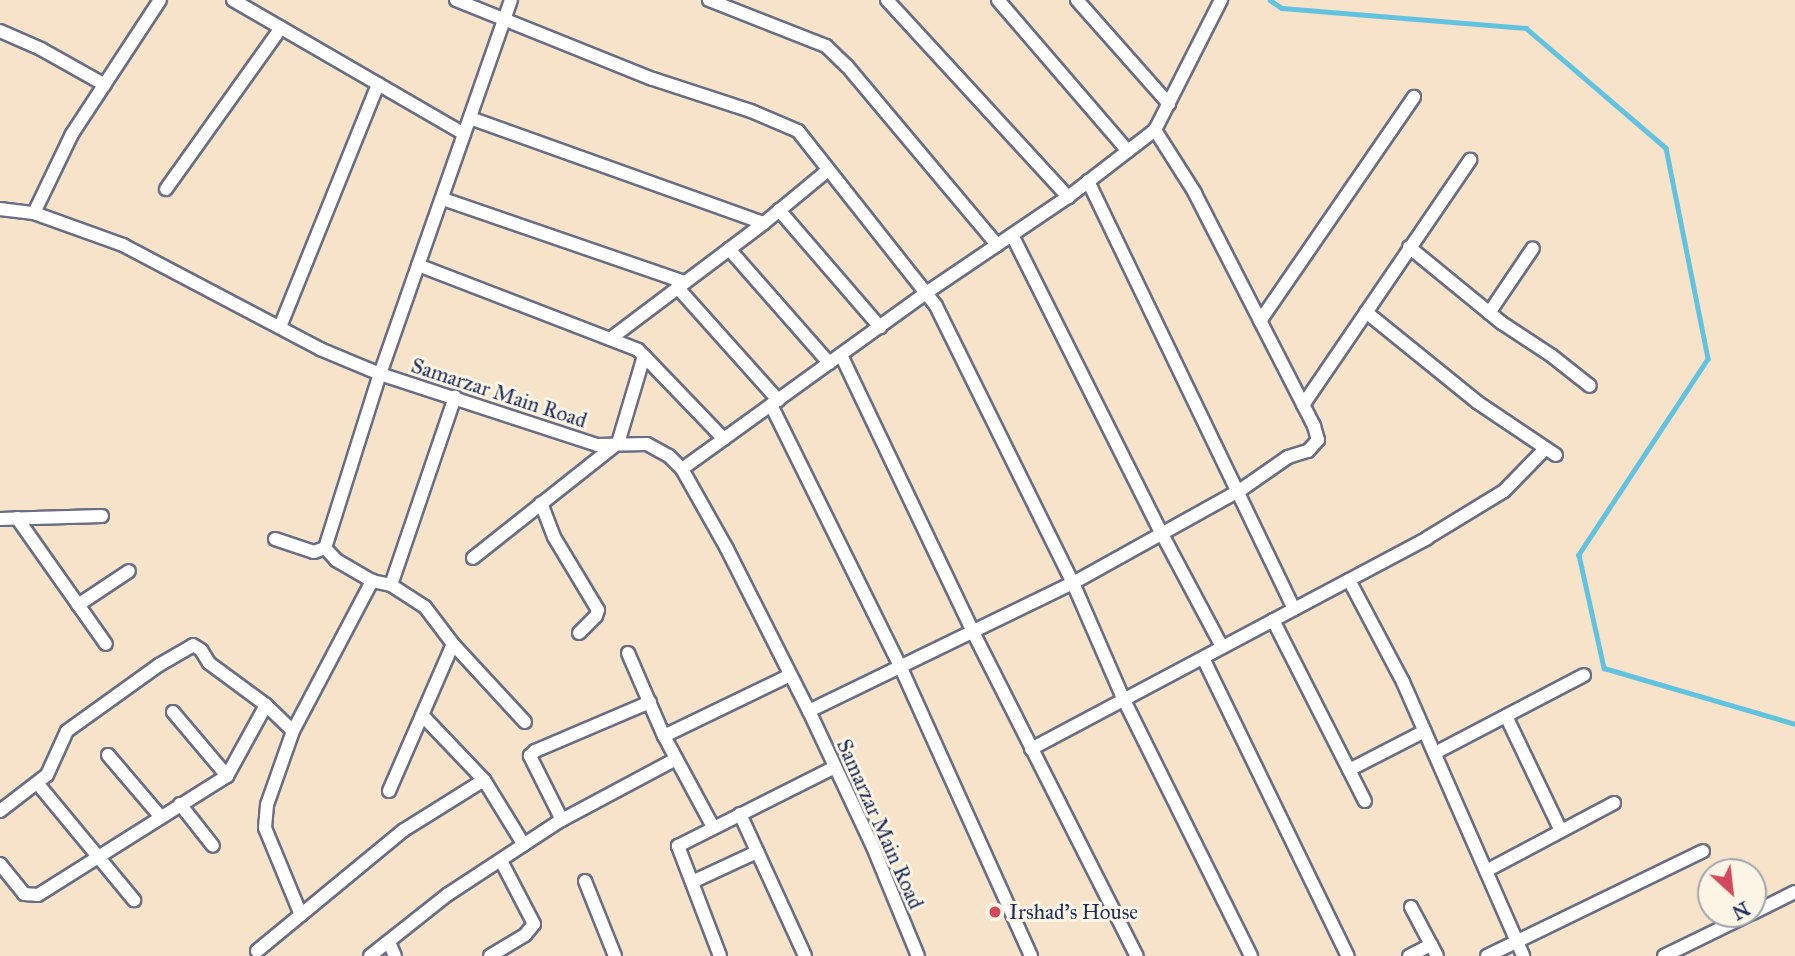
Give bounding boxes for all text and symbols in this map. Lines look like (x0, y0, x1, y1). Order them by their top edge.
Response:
street label: Samarzar Main Road (408, 353, 590, 433)
street label: Samarzar Main Road (831, 735, 929, 913)
north arrow (1697, 858, 1767, 928)
text: N (1728, 896, 1753, 924)
place label: Irshad's House (1009, 899, 1138, 925)
marker: Irshad's House (987, 904, 1003, 920)

